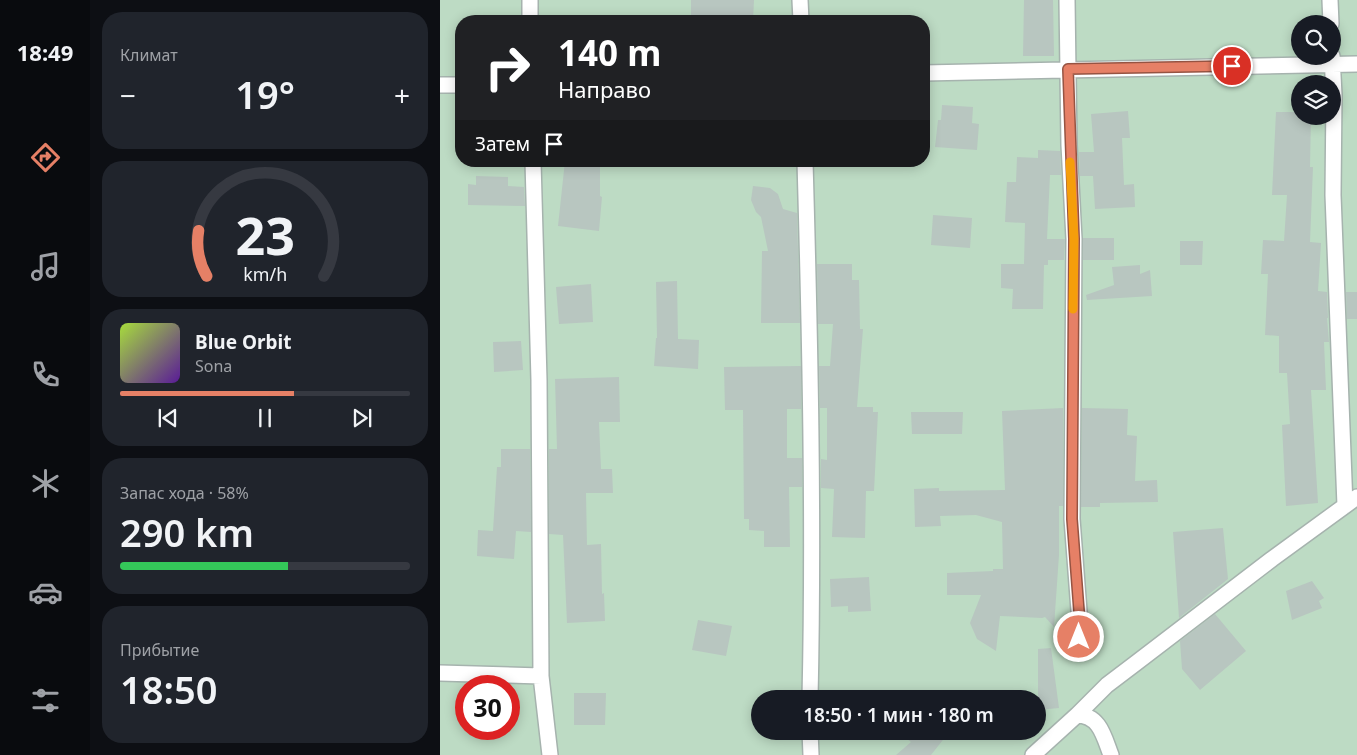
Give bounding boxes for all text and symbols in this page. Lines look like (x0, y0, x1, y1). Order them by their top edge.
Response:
map controls (1291, 15, 1341, 125)
button: search (1291, 15, 1341, 65)
text: 140 m (558, 29, 661, 76)
icon: right (475, 35, 540, 100)
text: 18:49 (17, 37, 73, 67)
text: Климат (120, 44, 178, 66)
pin (1211, 45, 1253, 87)
icon: arrive (1218, 52, 1246, 80)
text: 19° (235, 68, 295, 120)
text: Направо (558, 74, 651, 104)
button: layers (1291, 75, 1341, 125)
text: − (120, 76, 136, 114)
text: + (394, 76, 410, 114)
icon: arrive (540, 130, 568, 158)
text: Затем (475, 131, 530, 157)
icon: directions (28, 140, 63, 175)
text: 23 (235, 199, 295, 270)
icon: music (28, 249, 63, 284)
text: km/h (243, 262, 287, 286)
text: Blue Orbit (195, 329, 291, 355)
text: Sona (195, 355, 232, 377)
icon: phone (28, 357, 63, 392)
icon: previous (154, 404, 182, 432)
icon: pause (251, 404, 279, 432)
icon: next (348, 404, 376, 432)
icon: climate (28, 466, 63, 501)
text: Запас хода · 58% (120, 482, 249, 504)
text: 290 km (120, 506, 254, 558)
icon: car (28, 575, 63, 610)
position arrow (1052, 610, 1104, 662)
text: Прибытие (120, 639, 199, 661)
text: 18:50 (120, 663, 217, 715)
speed limit sign: 30 (455, 675, 520, 740)
icon: filters (28, 683, 63, 718)
text: 18:50 · 1 мин · 180 m (803, 702, 994, 728)

